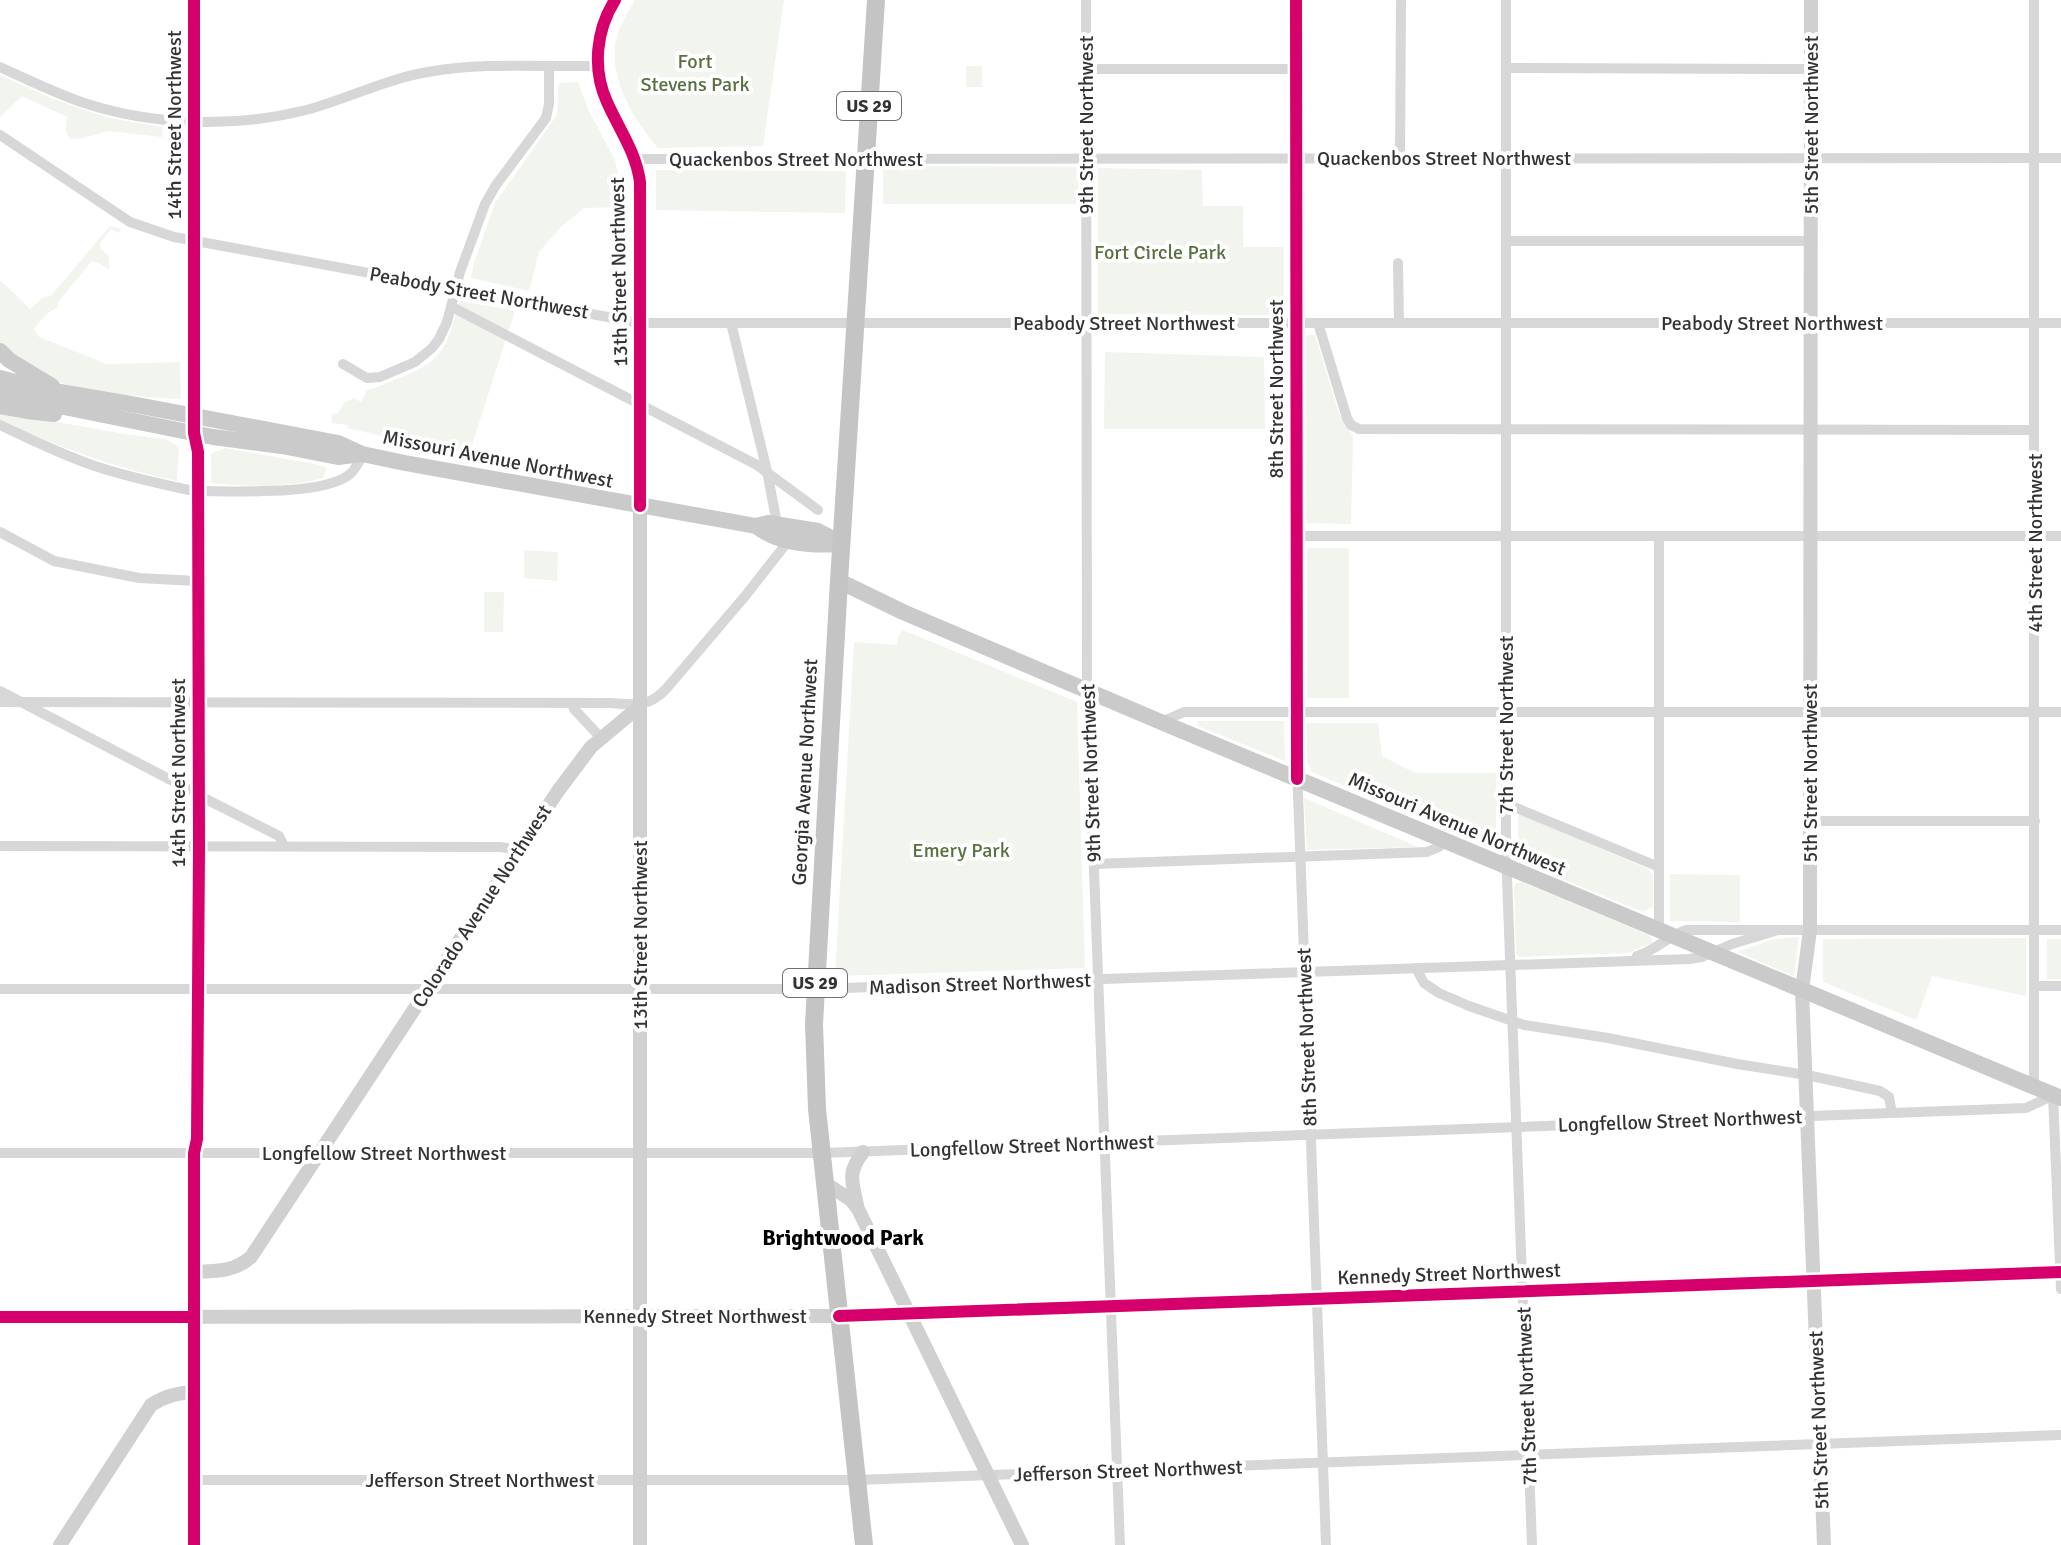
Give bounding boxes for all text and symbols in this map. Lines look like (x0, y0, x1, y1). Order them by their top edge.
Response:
street label: 14th Street Northwest (162, 30, 187, 220)
street label: 9th Street Northwest (1074, 36, 1099, 214)
street label: 5th Street Northwest (1799, 36, 1824, 214)
park label: Fort Stevens Park (640, 49, 750, 97)
road number: US 29 (837, 92, 901, 120)
street label: Quackenbos Street Northwest (1317, 146, 1571, 171)
street label: Quackenbos Street Northwest (669, 147, 923, 172)
street label: 13th Street Northwest (605, 177, 633, 367)
park label: Fort Circle Park (1094, 240, 1226, 265)
street label: Peabody Street Northwest (367, 261, 591, 325)
street label: 8th Street Northwest (1264, 300, 1289, 478)
street label: Peabody Street Northwest (1013, 311, 1235, 336)
street label: Peabody Street Northwest (1661, 311, 1883, 336)
street label: Missouri Avenue Northwest (381, 424, 615, 494)
street label: 4th Street Northwest (2023, 454, 2048, 632)
street label: 7th Street Northwest (1494, 636, 1519, 814)
street label: Georgia Avenue Northwest (787, 658, 823, 886)
street label: 14th Street Northwest (166, 678, 191, 868)
street label: 9th Street Northwest (1075, 683, 1107, 863)
street label: 5th Street Northwest (1798, 684, 1823, 862)
street label: Missouri Avenue Northwest (1344, 767, 1570, 881)
street label: Colorado Avenue Northwest (407, 800, 557, 1012)
park label: Emery Park (912, 838, 1010, 863)
street label: 13th Street Northwest (628, 840, 653, 1030)
street label: 8th Street Northwest (1291, 947, 1323, 1127)
street label: Madison Street Northwest (868, 968, 1092, 1000)
road number: US 29 (783, 969, 847, 997)
street label: Longfellow Street Northwest (1557, 1104, 1803, 1138)
street label: Longfellow Street Northwest (909, 1129, 1155, 1163)
street label: Longfellow Street Northwest (262, 1141, 506, 1166)
district label: Brightwood Park (762, 1224, 924, 1251)
street label: Kennedy Street Northwest (1337, 1258, 1561, 1290)
street label: Kennedy Street Northwest (583, 1304, 807, 1329)
street label: 7th Street Northwest (1511, 1306, 1543, 1486)
street label: 5th Street Northwest (1803, 1330, 1835, 1510)
street label: Jefferson Street Northwest (1013, 1455, 1243, 1487)
street label: Jefferson Street Northwest (365, 1468, 595, 1493)

